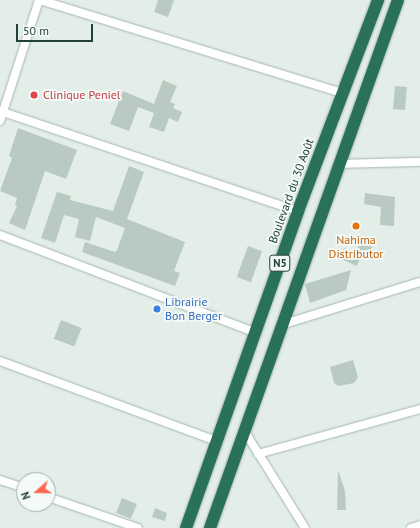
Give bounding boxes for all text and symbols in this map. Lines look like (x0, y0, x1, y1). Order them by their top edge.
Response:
scale bar (18, 16, 95, 42)
text: 50 m (23, 23, 49, 38)
place label: Clinique Peniel (43, 88, 120, 102)
marker: Clinique Peniel (28, 89, 40, 101)
street label: Boulevard du 30 Août (265, 136, 317, 246)
marker: Nahima Distributor (351, 221, 361, 231)
place label: Nahima Distributor (329, 233, 383, 261)
road number: N5 (269, 254, 291, 272)
place label: Librairie Bon Berger (165, 295, 222, 323)
marker: Librairie Bon Berger (152, 304, 162, 314)
north arrow (16, 472, 56, 512)
text: N (18, 490, 33, 502)

